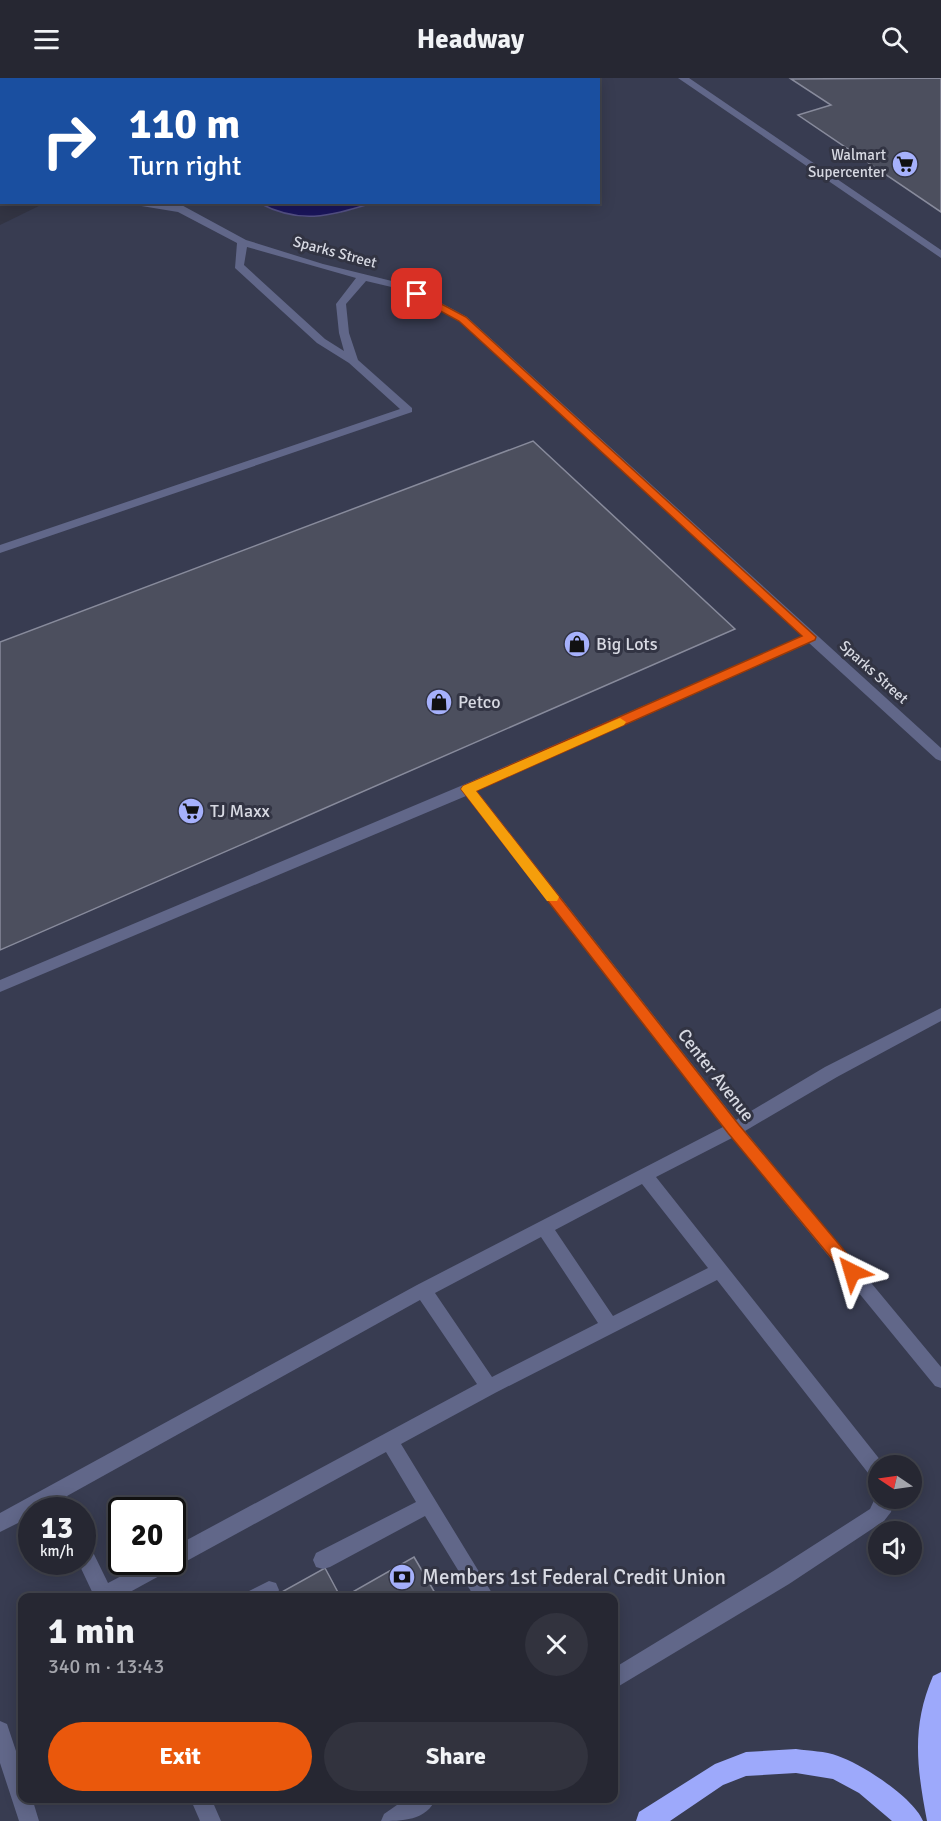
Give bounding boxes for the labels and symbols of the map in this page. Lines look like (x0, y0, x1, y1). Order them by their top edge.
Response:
place label: Walmart Supercenter (808, 146, 886, 181)
supermarket icon: Walmart Supercenter (890, 149, 920, 179)
street label: Sparks Street (291, 232, 379, 272)
pin (391, 268, 442, 319)
shop icon: Big Lots (562, 629, 592, 659)
place label: Big Lots (596, 633, 658, 655)
street label: Sparks Street (836, 637, 912, 707)
shop icon: Petco (424, 687, 454, 717)
place label: Petco (458, 691, 501, 713)
supermarket icon: TJ Maxx (176, 796, 206, 826)
place label: TJ Maxx (210, 800, 270, 822)
street label: Center Avenue (673, 1024, 759, 1126)
position arrow (820, 1240, 884, 1304)
north arrow (868, 1455, 922, 1509)
speed limit sign: 20 (108, 1497, 186, 1575)
bank icon: Members 1st Federal Credit Union (387, 1562, 417, 1592)
place label: Members 1st Federal Credit Union (422, 1564, 726, 1590)

